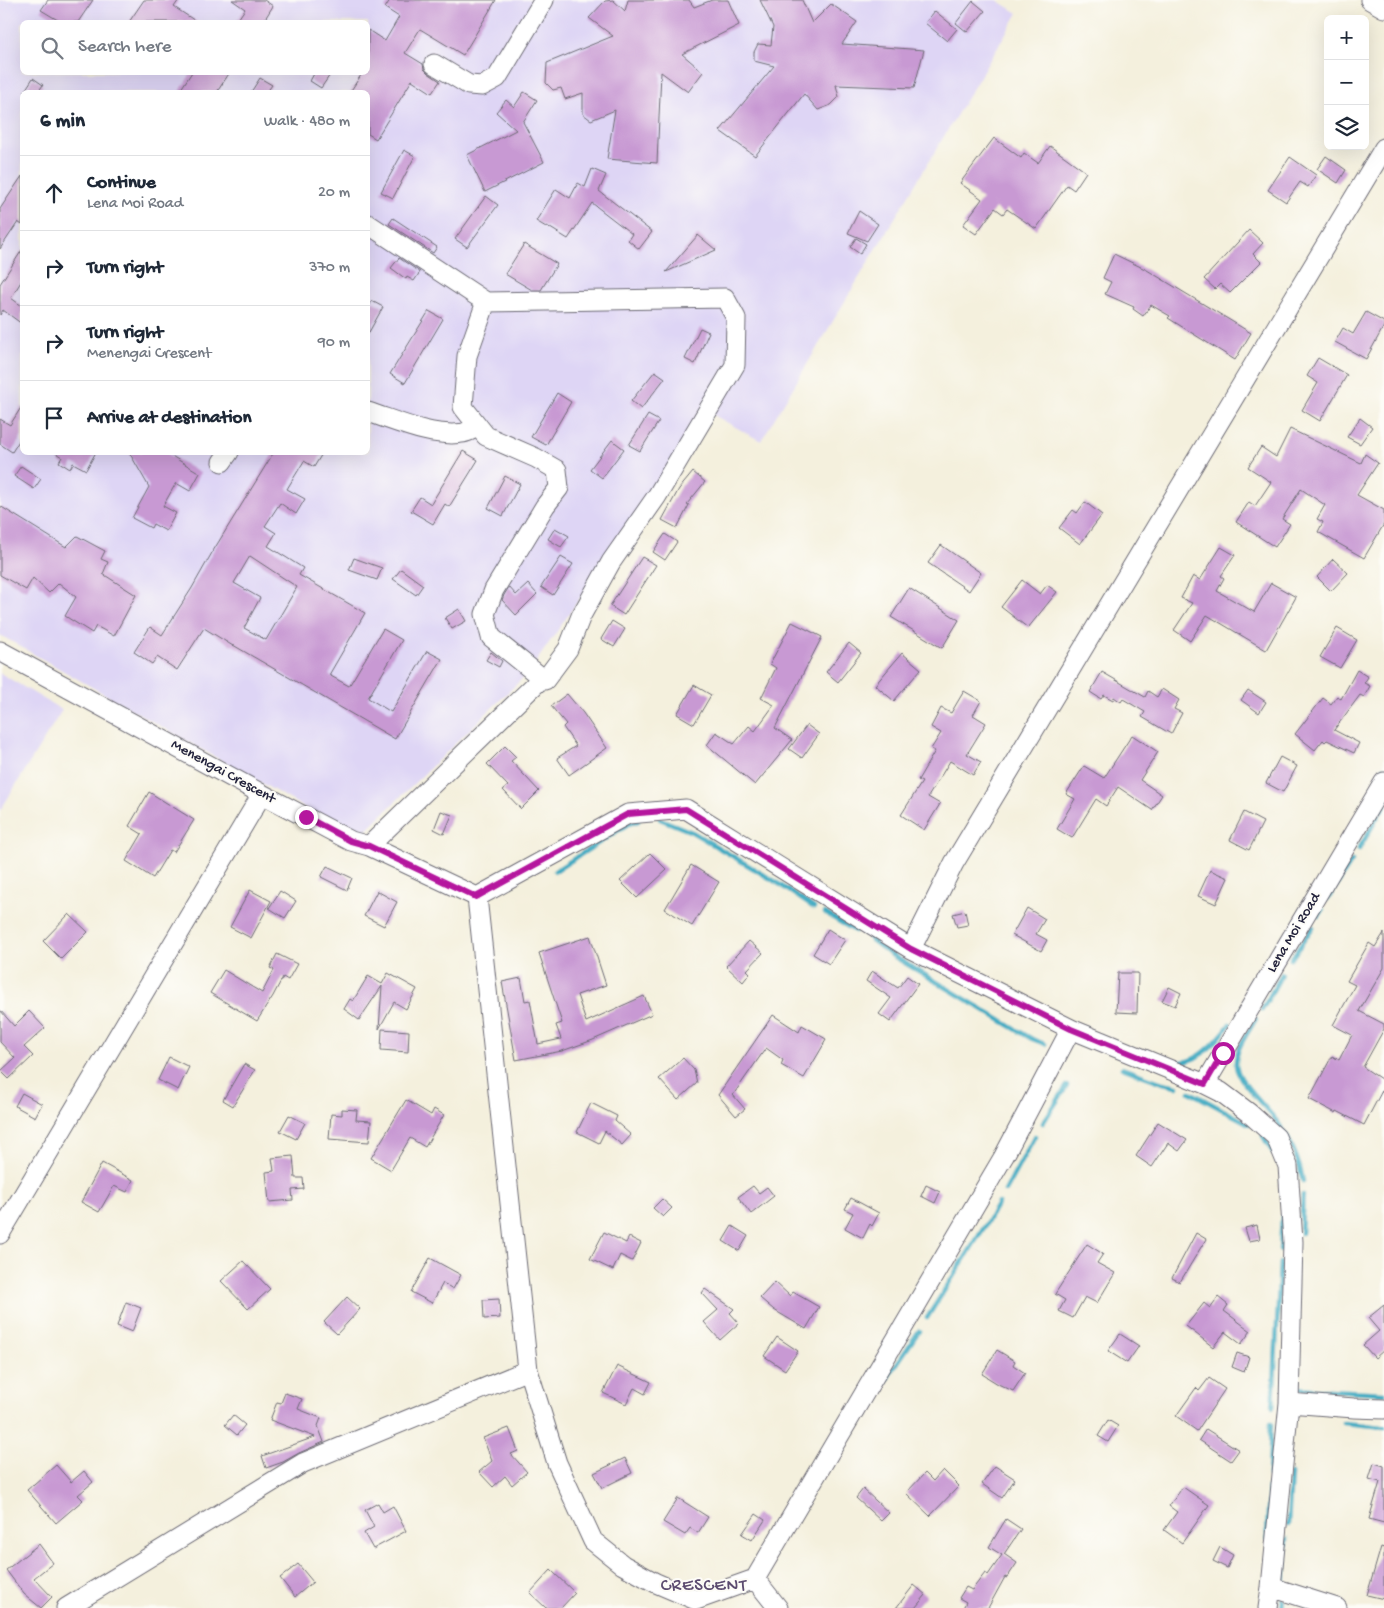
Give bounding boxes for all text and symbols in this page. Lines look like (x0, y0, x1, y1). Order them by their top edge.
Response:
map controls (1324, 15, 1369, 150)
button: + (1324, 15, 1369, 60)
search box (20, 20, 370, 75)
icon: search (38, 34, 66, 62)
text: Search here (78, 36, 172, 59)
button: − (1324, 60, 1369, 105)
button: layers (1324, 105, 1369, 150)
text: 6 min (40, 110, 85, 135)
text: Walk · 480 m (264, 113, 350, 132)
text: Continue (87, 172, 156, 195)
icon: ahead (40, 179, 68, 207)
text: 20 m (318, 184, 350, 203)
text: Lena Moi Road (87, 195, 183, 214)
icon: right (40, 254, 68, 282)
text: Turn right (87, 257, 163, 280)
text: 370 m (309, 259, 350, 278)
text: Turn right (87, 322, 163, 345)
icon: right (40, 329, 68, 357)
text: 90 m (318, 334, 350, 353)
text: Menengai Crescent (87, 345, 211, 364)
icon: arrive (40, 404, 68, 432)
text: Arrive at destination (87, 407, 251, 430)
street label: Menengai Crescent (168, 736, 280, 809)
route end (295, 806, 318, 829)
street label: Lena Moi Road (1263, 889, 1326, 976)
route start (1212, 1042, 1235, 1065)
district label: CRESCENT (661, 1576, 747, 1597)

